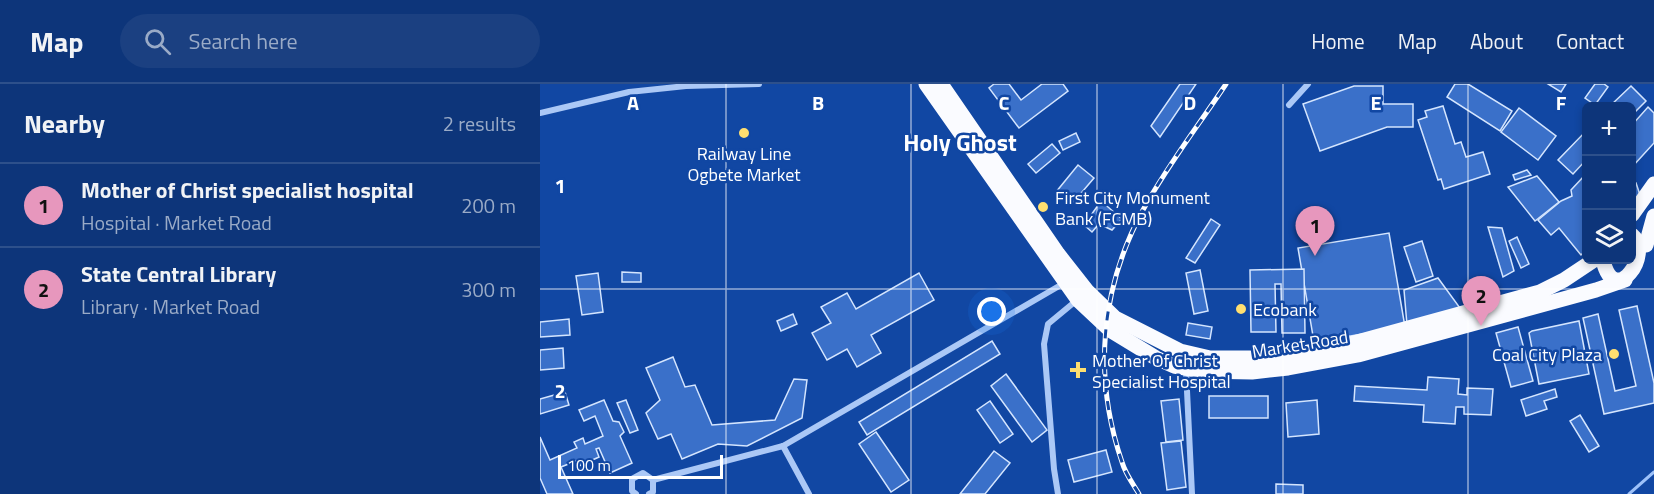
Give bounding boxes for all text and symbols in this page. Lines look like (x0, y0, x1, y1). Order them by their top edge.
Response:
search box (120, 14, 540, 68)
text: Map (30, 20, 84, 63)
text: Search here (189, 24, 298, 58)
icon: search (141, 25, 174, 58)
text: Home (1311, 25, 1365, 57)
text: Map (1398, 25, 1437, 57)
text: About (1470, 25, 1523, 57)
text: Contact (1556, 25, 1624, 57)
text: A (627, 87, 639, 118)
text: B (812, 87, 824, 118)
text: C (999, 87, 1010, 118)
text: D (1184, 87, 1196, 118)
text: E (1370, 87, 1382, 118)
text: F (1556, 87, 1567, 118)
map controls (1582, 102, 1636, 264)
button: + (1582, 102, 1636, 156)
text: Nearby (24, 104, 105, 143)
text: 2 results (443, 108, 516, 139)
district label: Holy Ghost (903, 124, 1017, 160)
marker: Railway Line Ogbete Market (737, 126, 751, 140)
place label: Railway Line Ogbete Market (687, 140, 801, 188)
button: − (1582, 156, 1636, 210)
text: 1 (554, 170, 566, 201)
text: Mother of Christ specialist hospital (81, 173, 414, 207)
place label: First City Monument Bank (FCMB) (1055, 184, 1210, 232)
text: 1 (38, 190, 49, 221)
text: 200 m (461, 190, 516, 221)
marker: First City Monument Bank (FCMB) (1036, 200, 1050, 214)
pin: 1 (1296, 206, 1334, 256)
text: Hospital · Market Road (81, 207, 272, 238)
button: layers (1582, 210, 1636, 264)
text: State Central Library (81, 257, 276, 291)
text: 2 (38, 274, 49, 305)
text: 300 m (461, 274, 516, 305)
pin: 2 (1462, 276, 1500, 326)
text: Library · Market Road (81, 291, 260, 322)
place label: Ecobank (1253, 296, 1317, 323)
your location (977, 297, 1006, 326)
marker: Ecobank (1234, 302, 1248, 316)
street label: Market Road (1250, 323, 1350, 365)
place label: Coal City Plaza (1492, 341, 1602, 368)
place label: Mother Of Christ Specialist Hospital (1092, 347, 1231, 395)
marker: Coal City Plaza (1607, 347, 1621, 361)
marker: Mother Of Christ Specialist Hospital (1069, 361, 1087, 379)
text: 2 (554, 375, 566, 406)
scale bar (558, 452, 723, 480)
text: 100 m (567, 453, 611, 477)

